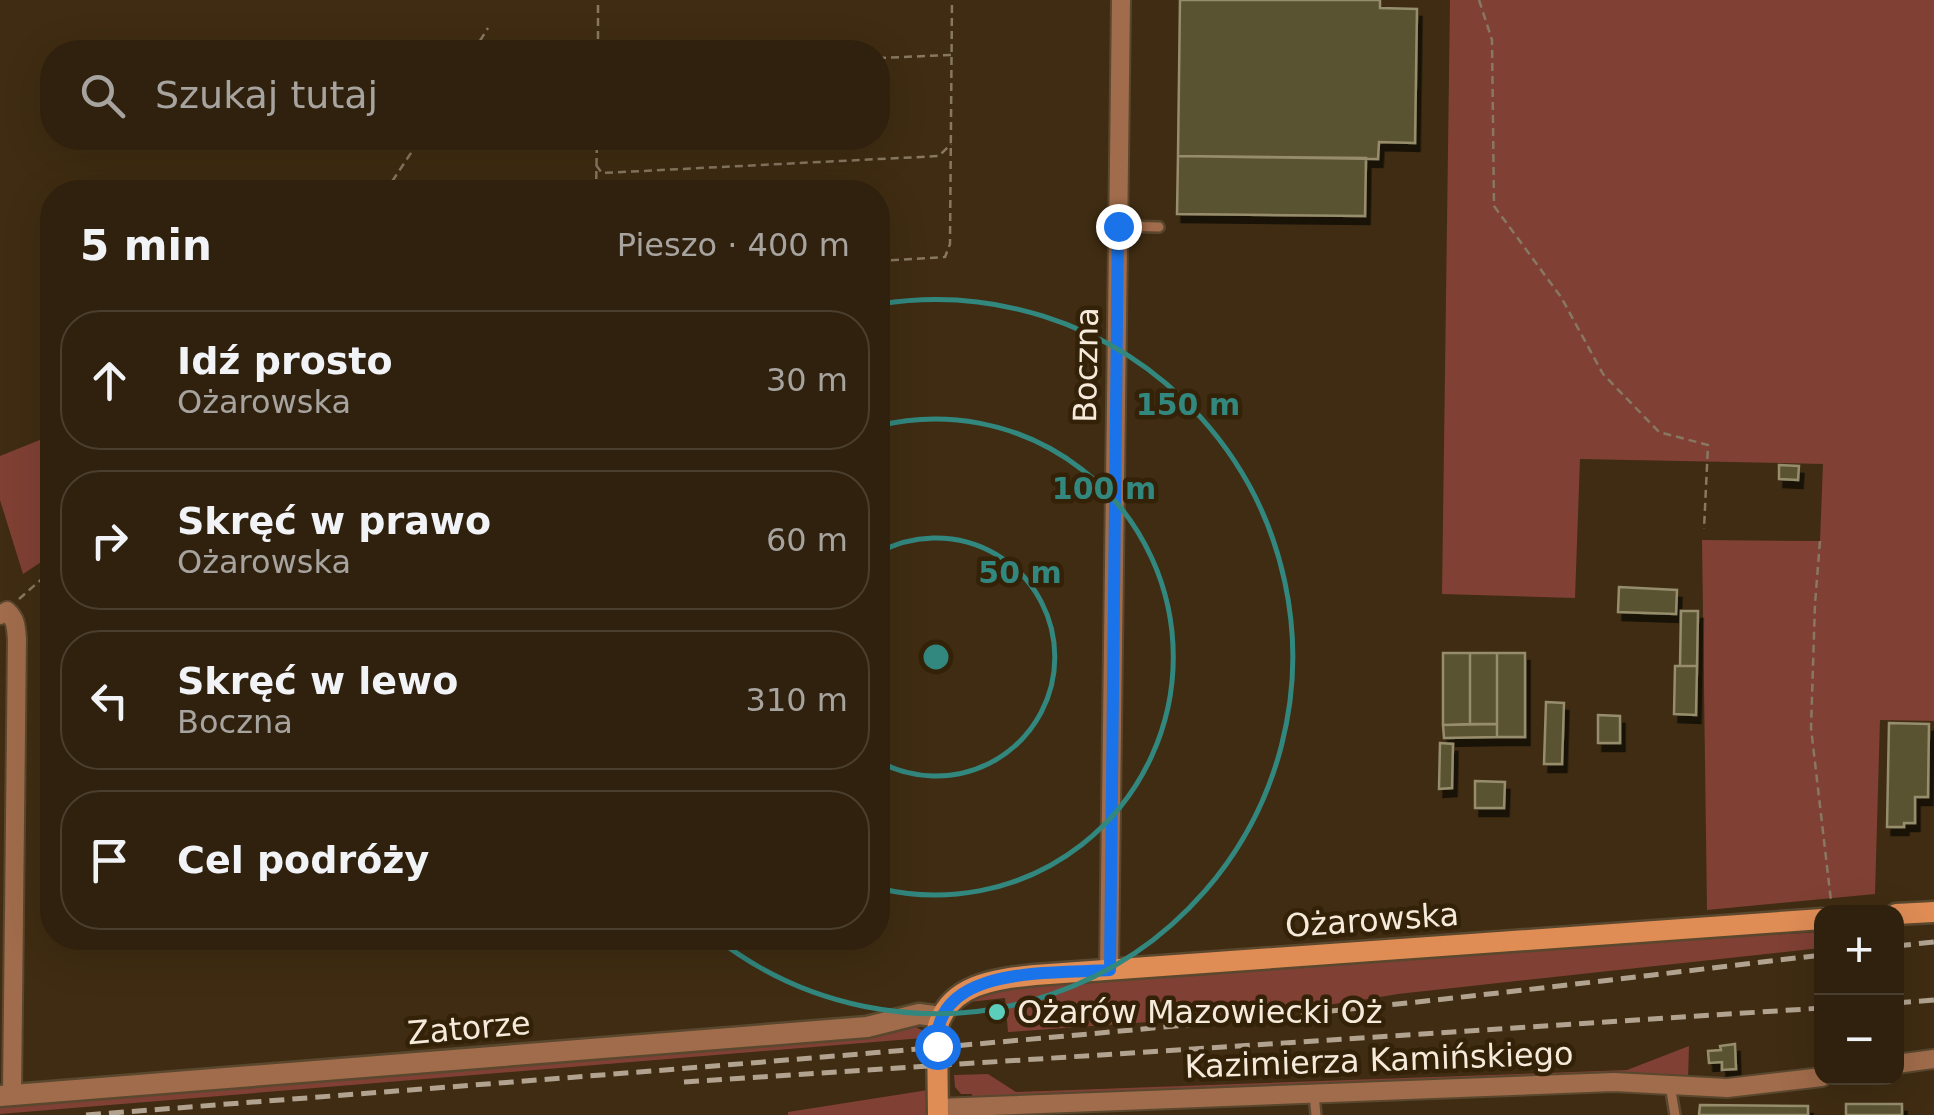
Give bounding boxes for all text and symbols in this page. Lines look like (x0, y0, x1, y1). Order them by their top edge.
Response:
search box (40, 40, 890, 150)
icon: search (75, 68, 130, 123)
text: Szukaj tutaj (155, 73, 378, 117)
route end (1096, 204, 1142, 250)
text: 5 min (80, 221, 212, 270)
text: Pieszo · 400 m (617, 226, 850, 264)
street label: Boczna (1066, 307, 1106, 423)
text: Idź prosto (177, 339, 393, 383)
icon: ahead (82, 353, 137, 408)
text: 30 m (766, 361, 848, 399)
text: Ożarowska (177, 383, 351, 421)
text: 150 m (1136, 387, 1240, 422)
text: 100 m (1052, 471, 1156, 506)
text: Skręć w prawo (177, 499, 491, 543)
icon: right (82, 513, 137, 568)
text: 60 m (766, 521, 848, 559)
text: Ożarowska (177, 543, 351, 581)
text: 50 m (978, 555, 1062, 590)
centre of rings (918, 639, 954, 675)
text: Skręć w lewo (177, 659, 458, 703)
icon: left (82, 673, 137, 728)
text: 310 m (746, 681, 848, 719)
text: Boczna (177, 703, 293, 741)
icon: arrive (82, 833, 137, 888)
text: Cel podróży (177, 838, 429, 882)
street label: Ożarowska (1284, 895, 1460, 945)
map controls (1814, 905, 1904, 1085)
button: + (1814, 905, 1904, 995)
place label: Ożarów Mazowiecki Oż (1017, 993, 1382, 1031)
button: − (1814, 995, 1904, 1085)
marker: Ożarów Mazowiecki Oż (986, 1001, 1008, 1023)
street label: Zatorze (406, 1004, 532, 1052)
route start (915, 1024, 961, 1070)
street label: Kazimierza Kamińskiego (1184, 1034, 1574, 1086)

